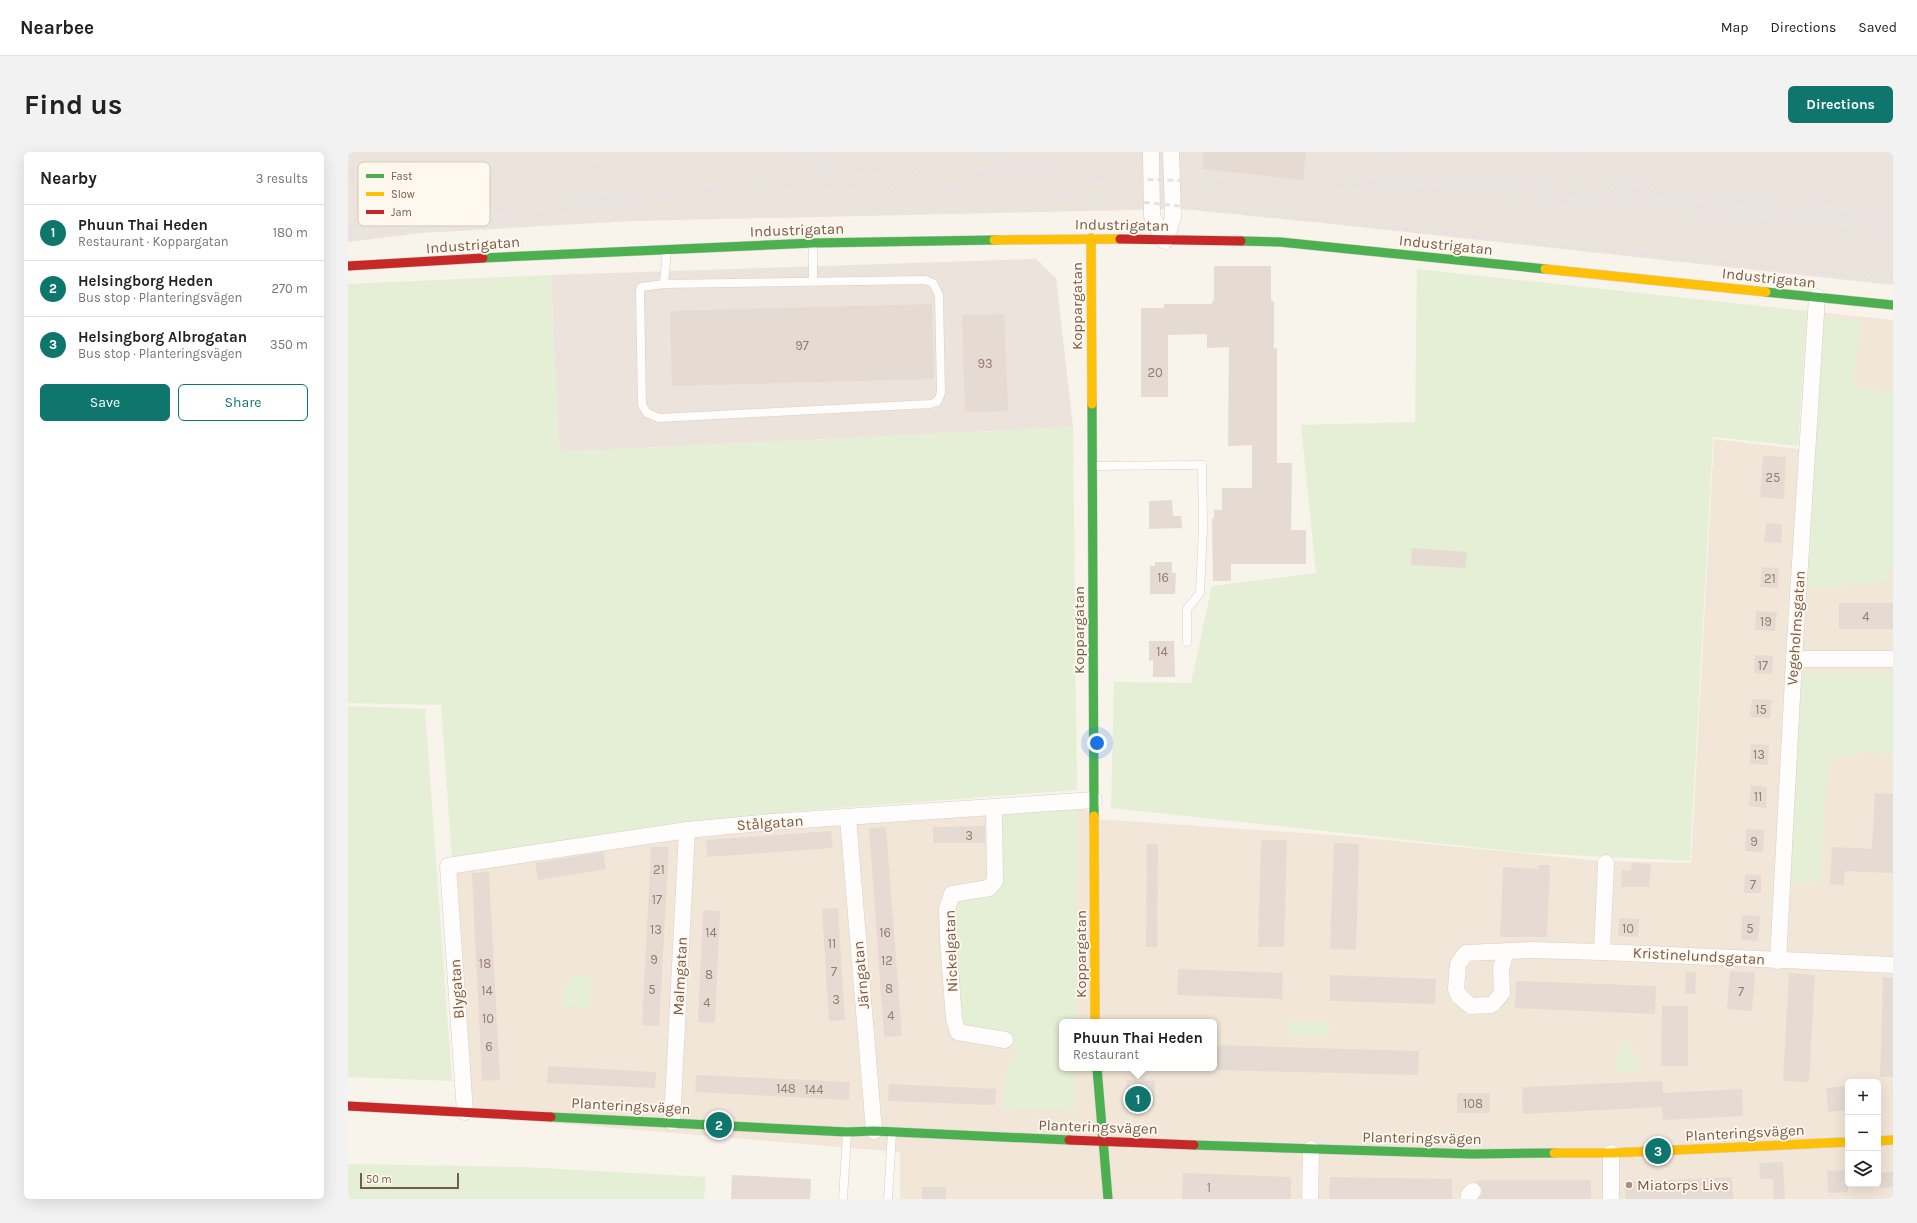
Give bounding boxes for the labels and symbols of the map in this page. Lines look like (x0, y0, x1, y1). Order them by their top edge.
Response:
legend (358, 162, 490, 226)
text: Fast (391, 170, 412, 183)
text: Slow (391, 188, 415, 201)
text: Jam (391, 206, 412, 219)
street label: Industrigatan (1075, 215, 1169, 235)
street label: Industrigatan (750, 219, 844, 241)
street label: Industrigatan (1398, 231, 1494, 259)
street label: Industrigatan (425, 233, 521, 257)
street label: Koppargatan (1068, 262, 1086, 350)
street label: Industrigatan (1721, 264, 1817, 292)
house number: 97 (795, 338, 809, 353)
house number: 93 (977, 356, 993, 371)
house number: 20 (1147, 365, 1163, 380)
house number: 25 (1766, 470, 1780, 485)
house number: 16 (1157, 570, 1169, 585)
street label: Vegeholmsgatan (1783, 570, 1809, 686)
house number: 21 (1764, 571, 1776, 586)
street label: Koppargatan (1070, 586, 1088, 674)
house number: 4 (1862, 609, 1870, 624)
house number: 19 (1760, 614, 1772, 629)
house number: 14 (1156, 644, 1168, 659)
house number: 17 (1758, 658, 1768, 673)
house number: 15 (1755, 702, 1767, 717)
your location (1087, 733, 1107, 753)
house number: 13 (1753, 747, 1765, 762)
house number: 11 (1754, 789, 1762, 804)
street label: Stålgatan (736, 812, 804, 834)
house number: 3 (965, 828, 973, 843)
house number: 9 (1750, 834, 1758, 849)
house number: 21 (653, 862, 665, 877)
house number: 7 (1750, 877, 1756, 892)
house number: 17 (652, 892, 662, 907)
street label: Nickelgatan (941, 909, 961, 993)
street label: Koppargatan (1072, 910, 1090, 998)
house number: 10 (1622, 921, 1634, 936)
house number: 5 (1746, 921, 1754, 936)
house number: 13 (650, 922, 662, 937)
house number: 14 (705, 925, 717, 940)
house number: 16 (879, 925, 891, 940)
street label: Malmgatan (669, 936, 691, 1016)
house number: 11 (828, 936, 836, 951)
street label: Järngatan (849, 940, 873, 1010)
street label: Kristinelundsgatan (1632, 944, 1766, 968)
house number: 9 (650, 952, 658, 967)
house number: 12 (881, 953, 893, 968)
house number: 18 (479, 956, 491, 971)
street label: Blygatan (446, 958, 468, 1020)
house number: 7 (831, 964, 837, 979)
house number: 8 (705, 967, 713, 982)
house number: 8 (885, 981, 893, 996)
house number: 5 (648, 982, 656, 997)
house number: 14 (481, 983, 493, 998)
house number: 7 (1738, 984, 1744, 999)
house number: 3 (832, 992, 840, 1007)
house number: 4 (703, 995, 711, 1010)
house number: 4 (887, 1008, 895, 1023)
house number: 10 (482, 1011, 494, 1026)
house number: 6 (485, 1039, 493, 1054)
house number: 148 (776, 1081, 796, 1096)
house number: 144 (805, 1082, 823, 1097)
pin: 1 (1125, 1084, 1151, 1114)
street label: Planteringsvägen (571, 1094, 691, 1118)
house number: 108 (1463, 1096, 1483, 1111)
pin: 2 (706, 1110, 732, 1140)
street label: Planteringsvägen (1038, 1116, 1158, 1138)
street label: Planteringsvägen (1685, 1121, 1805, 1145)
street label: Planteringsvägen (1362, 1128, 1482, 1148)
pin: 3 (1645, 1136, 1671, 1166)
scale bar (360, 1171, 459, 1190)
place label: Miatorps Livs (1637, 1176, 1729, 1194)
house number: 1 (1207, 1180, 1211, 1195)
marker: Miatorps Livs (1624, 1180, 1634, 1190)

